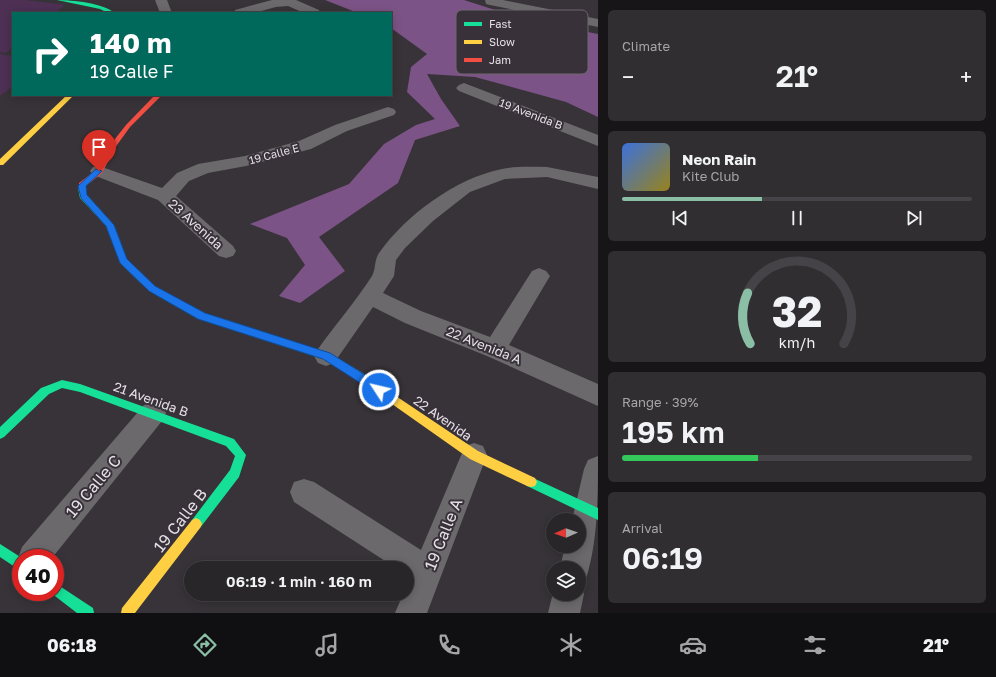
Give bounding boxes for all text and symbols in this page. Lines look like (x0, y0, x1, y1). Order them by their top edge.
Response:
legend (456, 10, 588, 74)
text: Fast (489, 17, 512, 30)
text: 140 m (90, 26, 172, 59)
icon: right (24, 28, 76, 80)
text: Slow (489, 35, 515, 48)
text: Climate (622, 38, 670, 54)
text: Jam (489, 53, 511, 66)
text: 21° (776, 58, 818, 94)
text: 19 Calle F (90, 60, 174, 82)
text: − (622, 63, 634, 90)
text: + (960, 63, 972, 90)
street label: 19 Avenida B (498, 96, 565, 132)
pin (82, 130, 116, 171)
icon: arrive (88, 136, 110, 158)
street label: 19 Calle E (247, 141, 301, 166)
text: Neon Rain (682, 150, 756, 168)
text: Kite Club (682, 168, 739, 184)
street label: 23 Avenida (165, 195, 227, 253)
icon: previous (669, 207, 691, 229)
icon: pause (786, 207, 808, 229)
icon: next (903, 207, 925, 229)
text: 32 (772, 286, 822, 336)
street label: 22 Avenida A (444, 323, 524, 367)
text: km/h (779, 334, 815, 351)
position arrow (358, 369, 400, 411)
street label: 21 Avenida B (111, 378, 191, 420)
street label: 22 Avenida (411, 392, 475, 444)
text: Range · 39% (622, 394, 698, 410)
text: 195 km (622, 414, 725, 450)
street label: 19 Calle C (61, 451, 125, 521)
street label: 19 Calle B (149, 484, 211, 556)
street label: 19 Calle A (420, 495, 467, 573)
north arrow (546, 513, 586, 553)
map controls (546, 513, 586, 601)
text: Arrival (622, 520, 663, 536)
text: 06:19 (622, 540, 703, 576)
speed limit sign: 40 (12, 549, 64, 601)
button: layers (546, 561, 586, 601)
text: 06:19 · 1 min · 160 m (226, 572, 372, 590)
icon: directions (191, 631, 219, 659)
icon: music (313, 631, 341, 659)
icon: phone (435, 631, 463, 659)
icon: climate (557, 631, 585, 659)
icon: car (679, 631, 707, 659)
icon: filters (801, 631, 829, 659)
text: 06:18 (47, 634, 97, 656)
text: 21° (923, 634, 949, 656)

